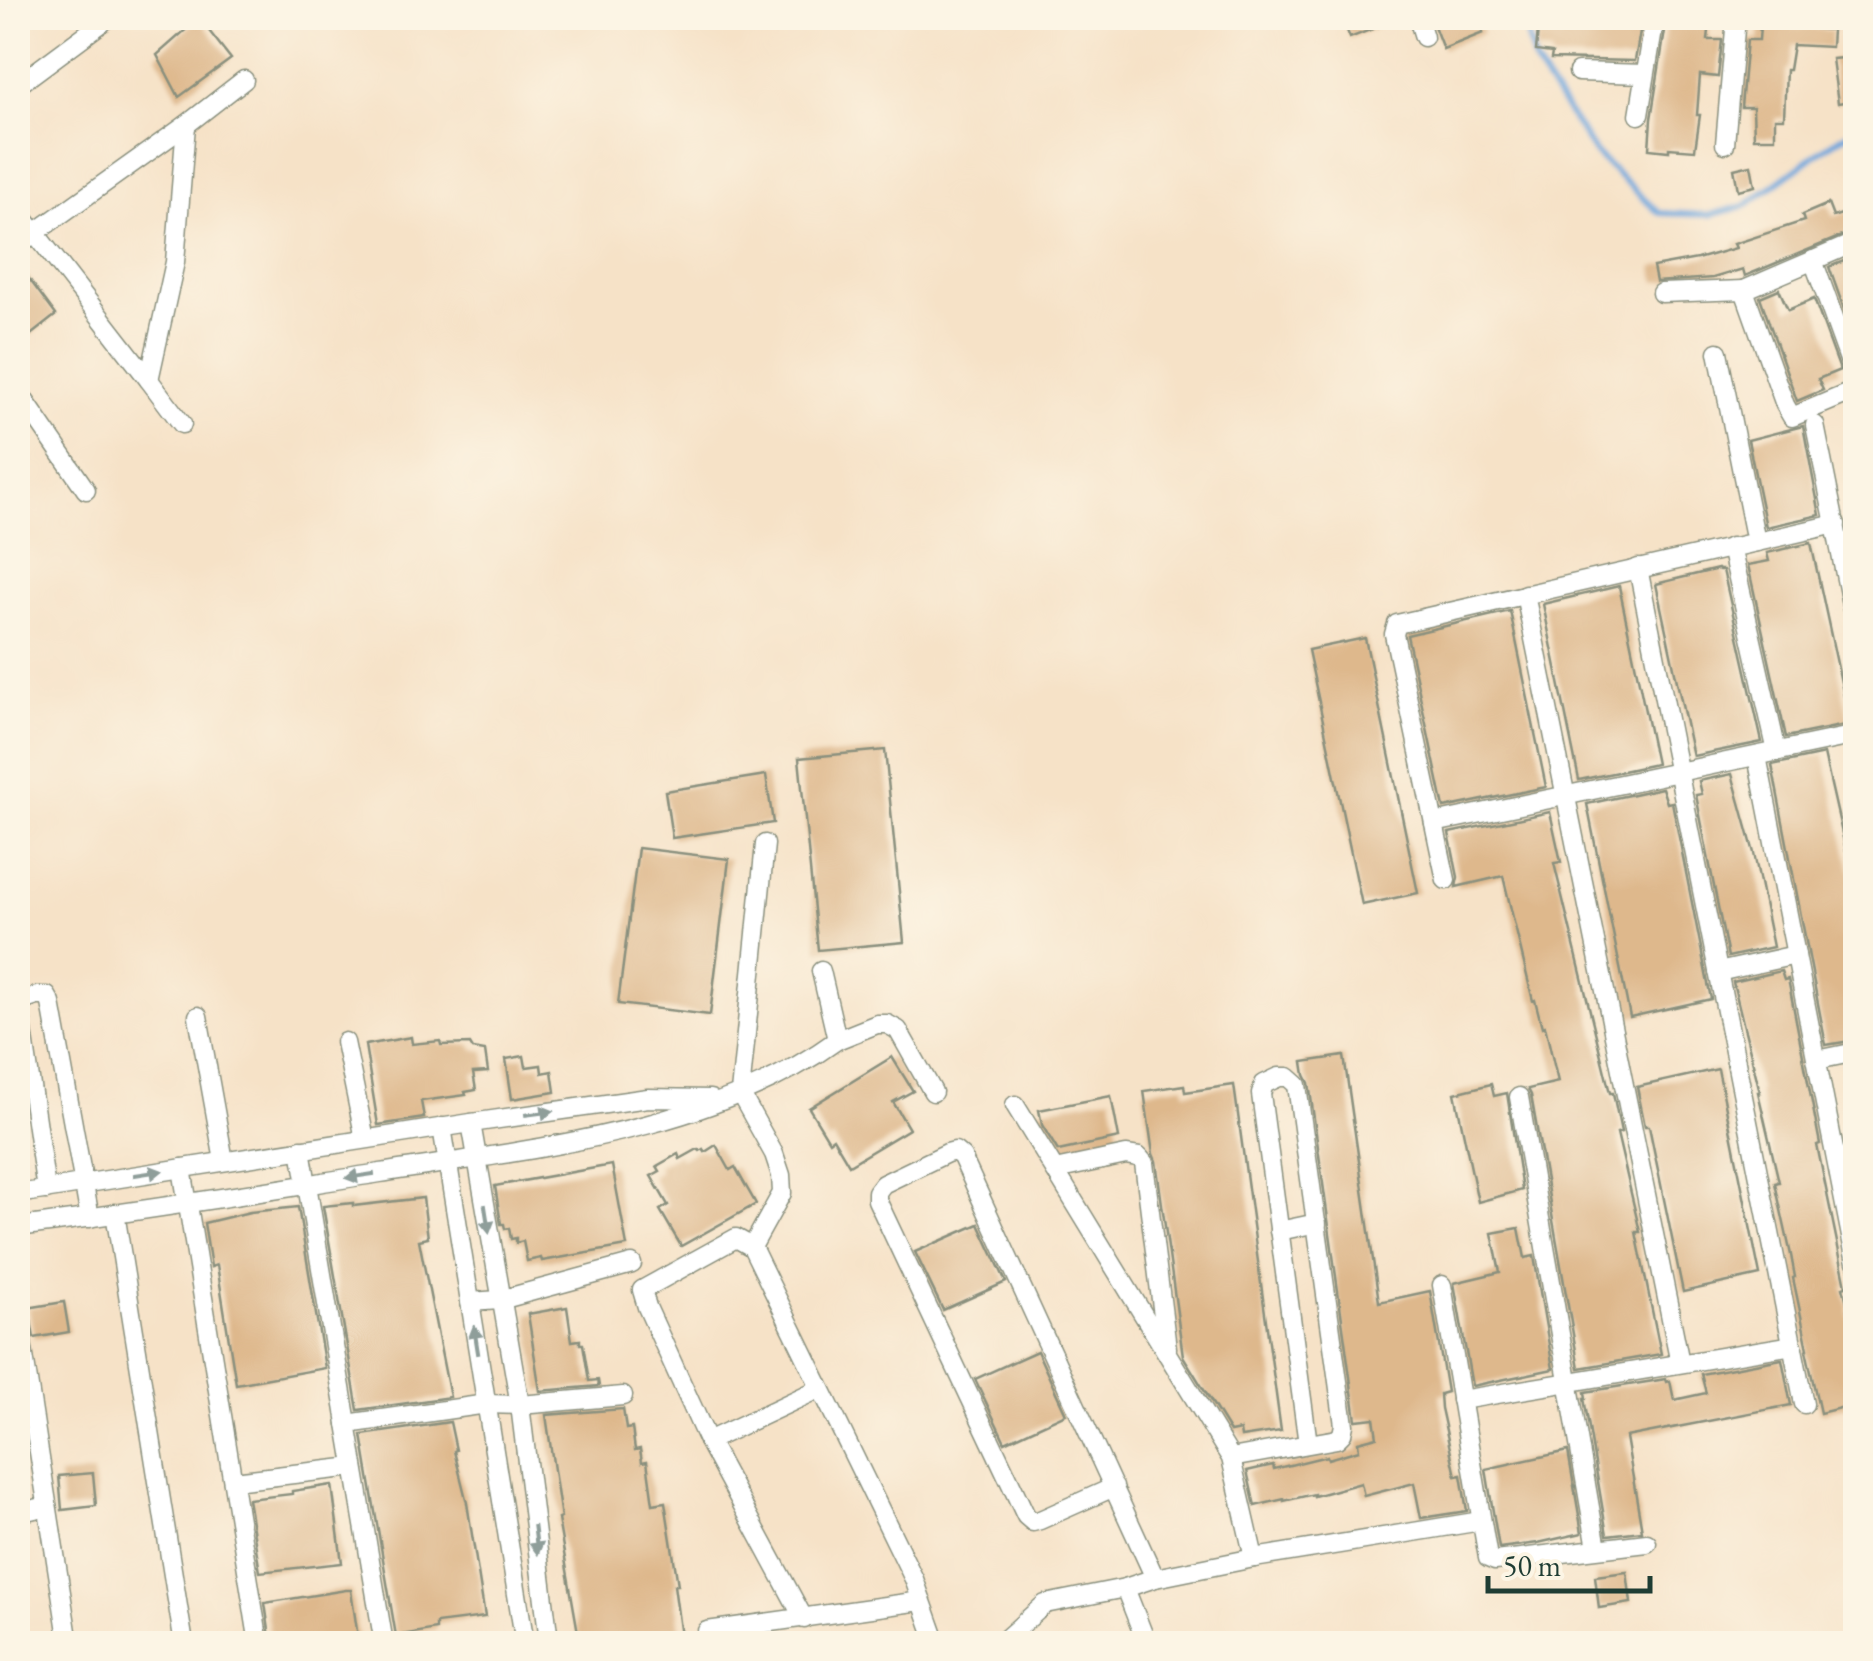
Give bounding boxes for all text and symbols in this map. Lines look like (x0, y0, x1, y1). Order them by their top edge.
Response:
one-way arrow (523, 1105, 555, 1121)
one-way arrow (133, 1165, 165, 1181)
one-way arrow (344, 1169, 376, 1184)
one-way arrow (480, 1204, 495, 1235)
one-way arrow (468, 1324, 484, 1355)
one-way arrow (529, 1525, 545, 1556)
scale bar (1488, 1531, 1650, 1593)
text: 50 m (1503, 1546, 1561, 1585)

